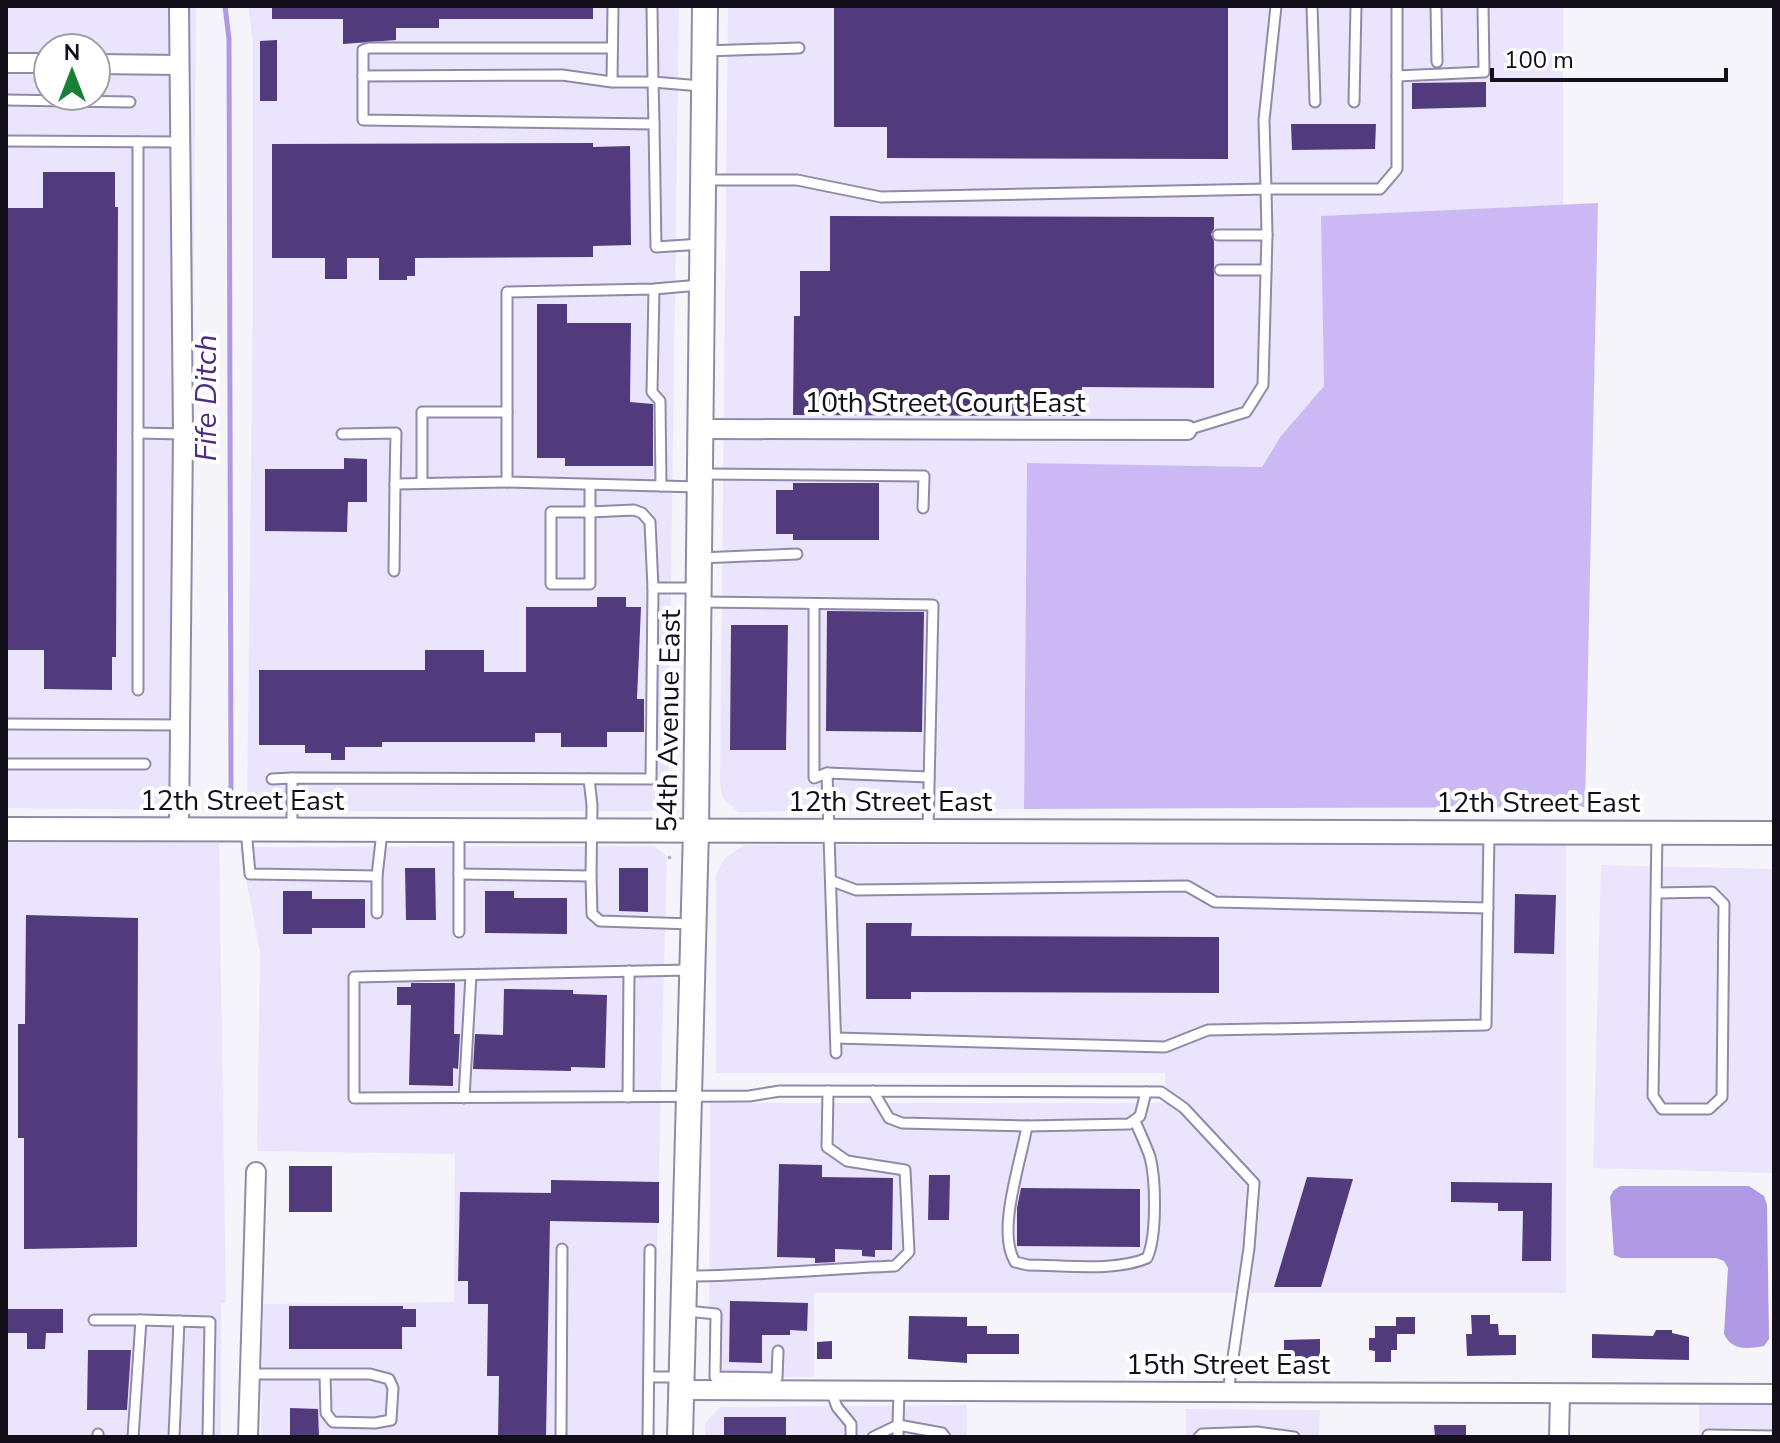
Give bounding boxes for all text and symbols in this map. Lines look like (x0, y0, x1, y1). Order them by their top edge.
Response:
north arrow (32, 32, 112, 112)
scale bar (1492, 32, 1726, 82)
text: N (64, 38, 80, 68)
text: 100 m (1504, 44, 1574, 76)
water label: Fife Ditch (186, 334, 227, 462)
street label: 10th Street Court East (804, 384, 1086, 422)
street label: 54th Avenue East (648, 609, 690, 833)
street label: 12th Street East (140, 782, 344, 820)
street label: 12th Street East (788, 783, 992, 821)
street label: 12th Street East (1436, 784, 1640, 822)
street label: 15th Street East (1126, 1346, 1330, 1384)

